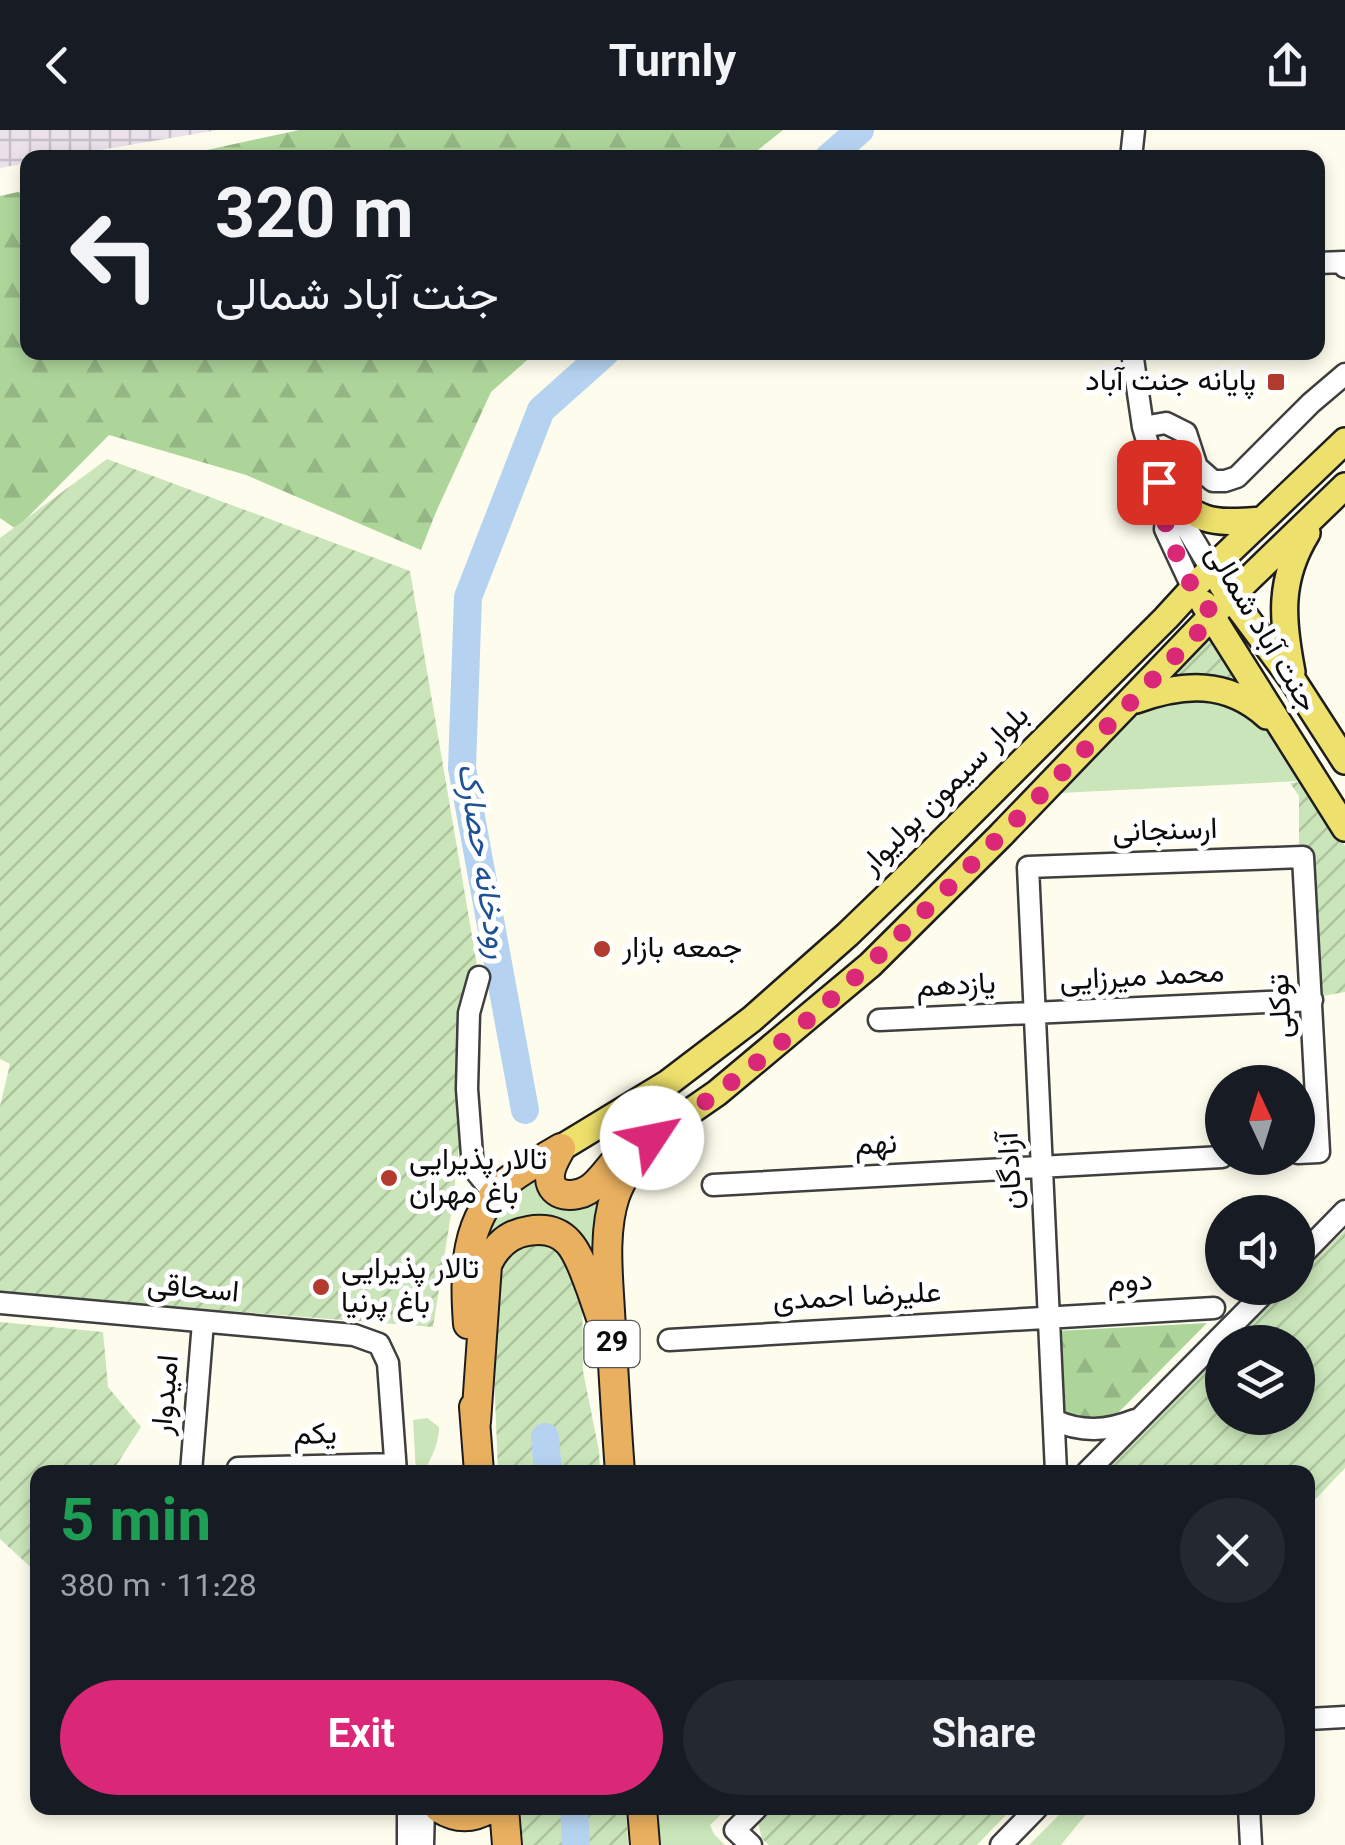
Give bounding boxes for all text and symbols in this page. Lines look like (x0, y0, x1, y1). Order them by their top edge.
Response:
text: Turnly (609, 30, 736, 100)
icon: back (30, 38, 85, 93)
icon: share (1260, 38, 1315, 93)
text: 320 m (215, 165, 414, 275)
icon: left (50, 190, 180, 320)
text: جنت آباد شمالی (215, 263, 499, 333)
place label: پایانه جنت آباد (1085, 359, 1256, 406)
marker: پایانه جنت آباد (1265, 371, 1287, 393)
pin (1117, 440, 1202, 525)
icon: arrive (1132, 455, 1187, 510)
street label: جنت آباد شمالی (1191, 536, 1329, 722)
street label: بلوار سیمون بولیوار (849, 695, 1042, 888)
water label: رودخانه حصارک (441, 760, 521, 962)
street label: ارسنجانی (1112, 807, 1218, 857)
place label: جمعه بازار (621, 926, 742, 973)
marker: جمعه بازار (591, 938, 613, 960)
street label: محمد میرزایی (1058, 950, 1226, 1006)
street label: یازدهم (915, 961, 997, 1013)
street label: توکلی (1257, 972, 1307, 1040)
north arrow (1205, 1065, 1315, 1175)
map controls (1205, 1065, 1315, 1435)
position arrow (600, 1086, 704, 1190)
street label: نهم (854, 1121, 898, 1171)
street label: آزادگان (986, 1129, 1037, 1211)
place label: تالار پذیرایی باغ مهران (409, 1138, 547, 1219)
marker: تالار پذیرایی باغ مهران (378, 1167, 400, 1189)
button: sound (1205, 1195, 1315, 1305)
place label: تالار پذیرایی باغ پرنیا (341, 1247, 479, 1328)
street label: دوم (1106, 1258, 1154, 1308)
street label: اسحاقی (145, 1263, 241, 1317)
street label: علیرضا احمدی (772, 1270, 942, 1326)
marker: تالار پذیرایی باغ پرنیا (310, 1276, 332, 1298)
road number: 29 (584, 1321, 640, 1367)
button: layers (1205, 1325, 1315, 1435)
street label: امیدوار (140, 1353, 194, 1438)
street label: یکم (292, 1412, 338, 1460)
text: 5 min (60, 1478, 211, 1572)
button: close (1180, 1498, 1285, 1603)
text: 380 m · 11:28 (60, 1563, 257, 1613)
button: Exit (60, 1680, 663, 1795)
button: Share (683, 1680, 1285, 1795)

